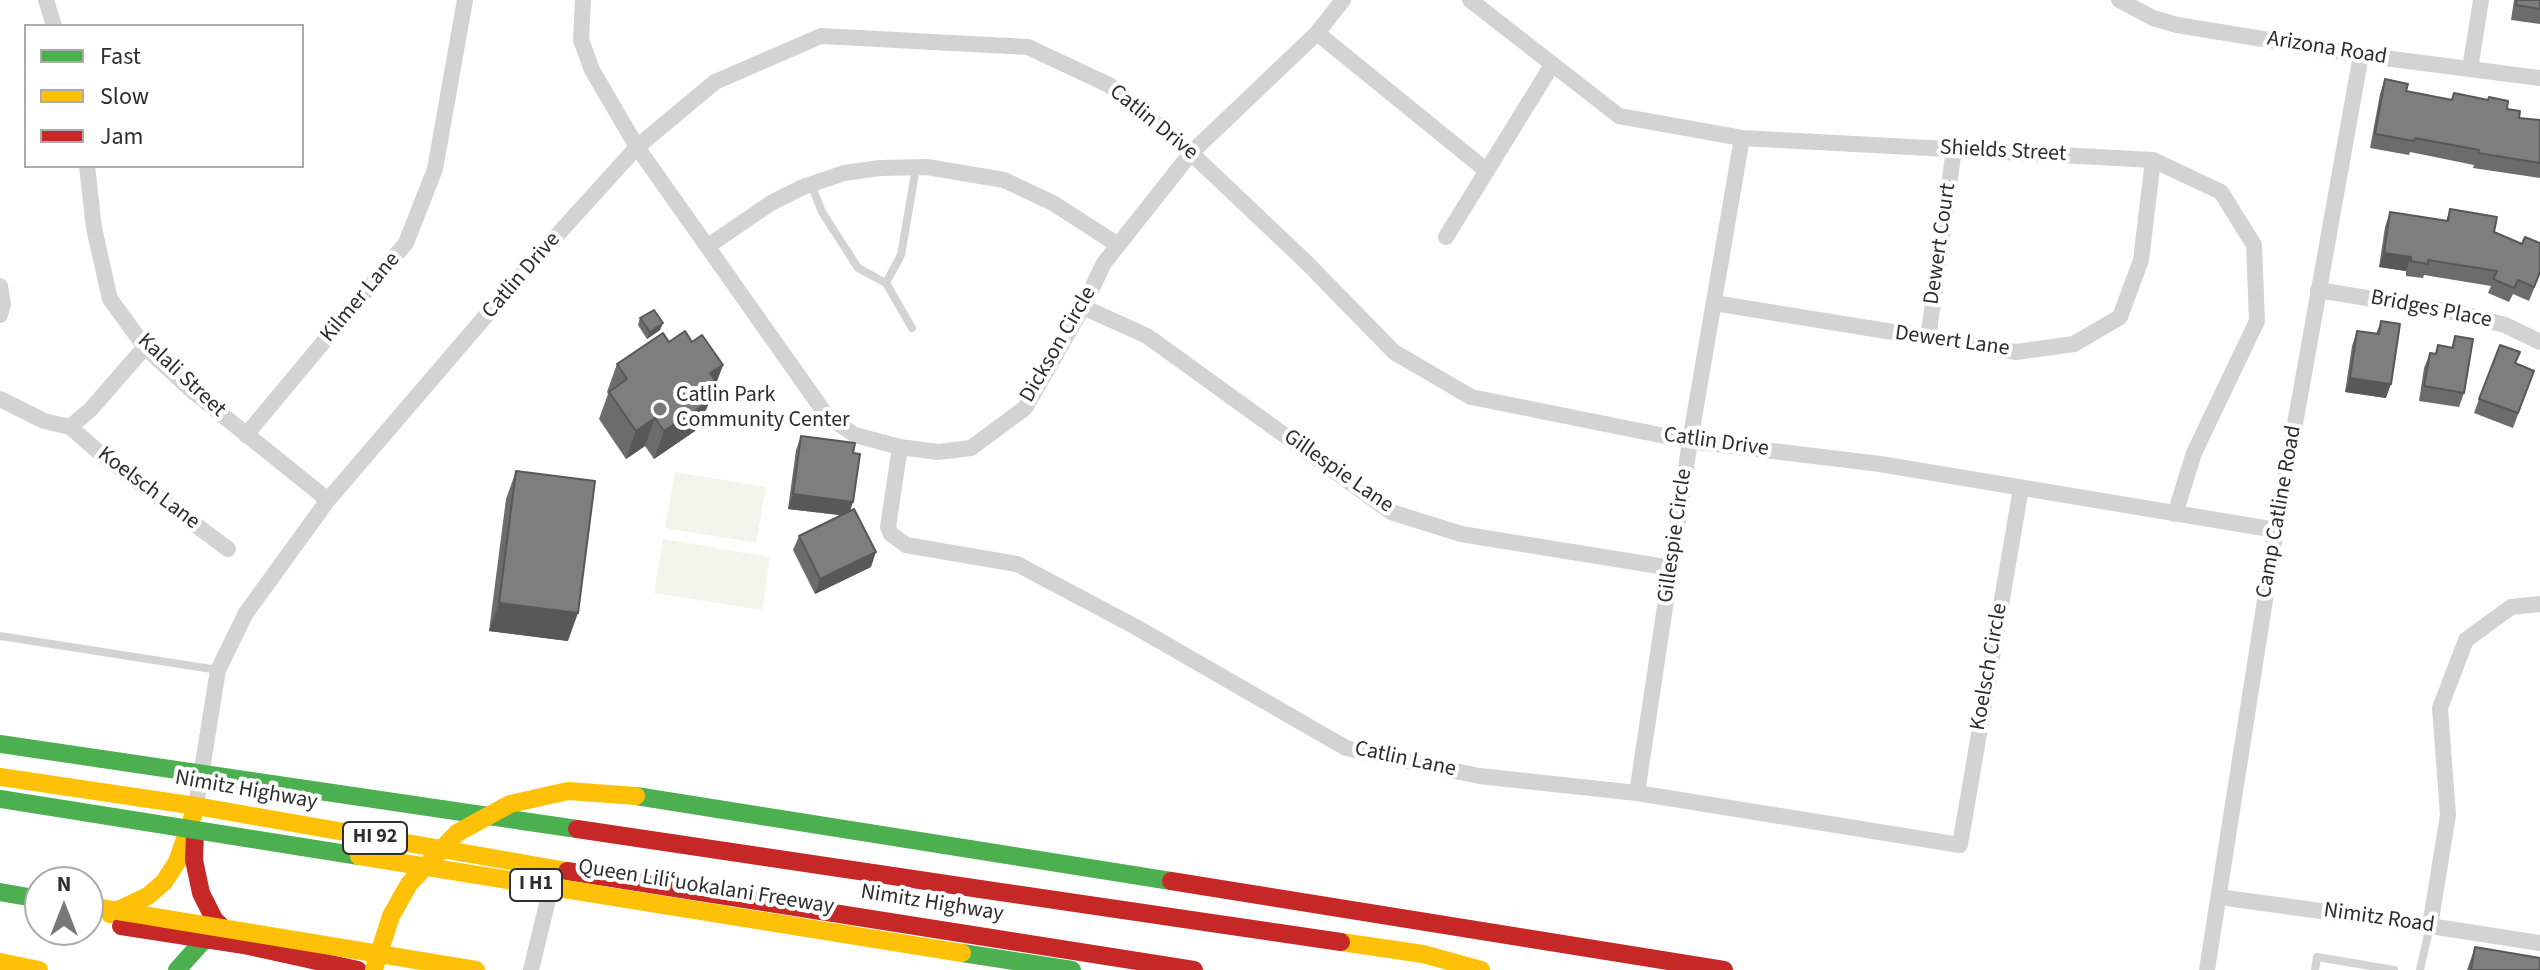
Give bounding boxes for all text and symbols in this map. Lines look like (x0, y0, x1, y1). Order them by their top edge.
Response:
legend (24, 24, 304, 168)
street label: Arizona Road (2265, 27, 2389, 71)
text: Fast (100, 39, 141, 74)
text: Slow (100, 79, 149, 114)
street label: Catlin Drive (1104, 79, 1202, 167)
text: Jam (100, 119, 144, 154)
street label: Shields Street (1939, 136, 2067, 168)
street label: Dewert Court (1919, 182, 1963, 306)
street label: Catlin Drive (477, 227, 567, 325)
street label: Kilmer Lane (316, 248, 406, 348)
street label: Dickson Circle (1015, 282, 1103, 408)
street label: Bridges Place (2368, 285, 2494, 335)
street label: Dewert Lane (1893, 321, 2011, 363)
street label: Kalali Street (131, 328, 231, 424)
place label: Catlin Park Community Center (676, 383, 850, 434)
marker: Catlin Park Community Center (651, 400, 669, 418)
street label: Catlin Drive (1662, 423, 1770, 463)
street label: Gillespie Lane (1278, 424, 1398, 520)
street label: Camp Catline Road (2252, 424, 2308, 600)
street label: Koelsch Lane (92, 442, 204, 536)
street label: Gillespie Circle (1654, 467, 1698, 605)
street label: Koelsch Circle (1966, 601, 2014, 733)
street label: Catlin Lane (1352, 736, 1458, 784)
street label: Nimitz Highway (173, 765, 319, 817)
road number: HI 92 (343, 822, 407, 854)
street label: Queen Liliʻuokalani Freeway (576, 855, 836, 921)
north arrow (24, 866, 104, 946)
text: N (57, 868, 71, 900)
road number: I H1 (510, 869, 562, 901)
street label: Nimitz Highway (859, 880, 1005, 928)
street label: Nimitz Road (2322, 898, 2436, 940)

